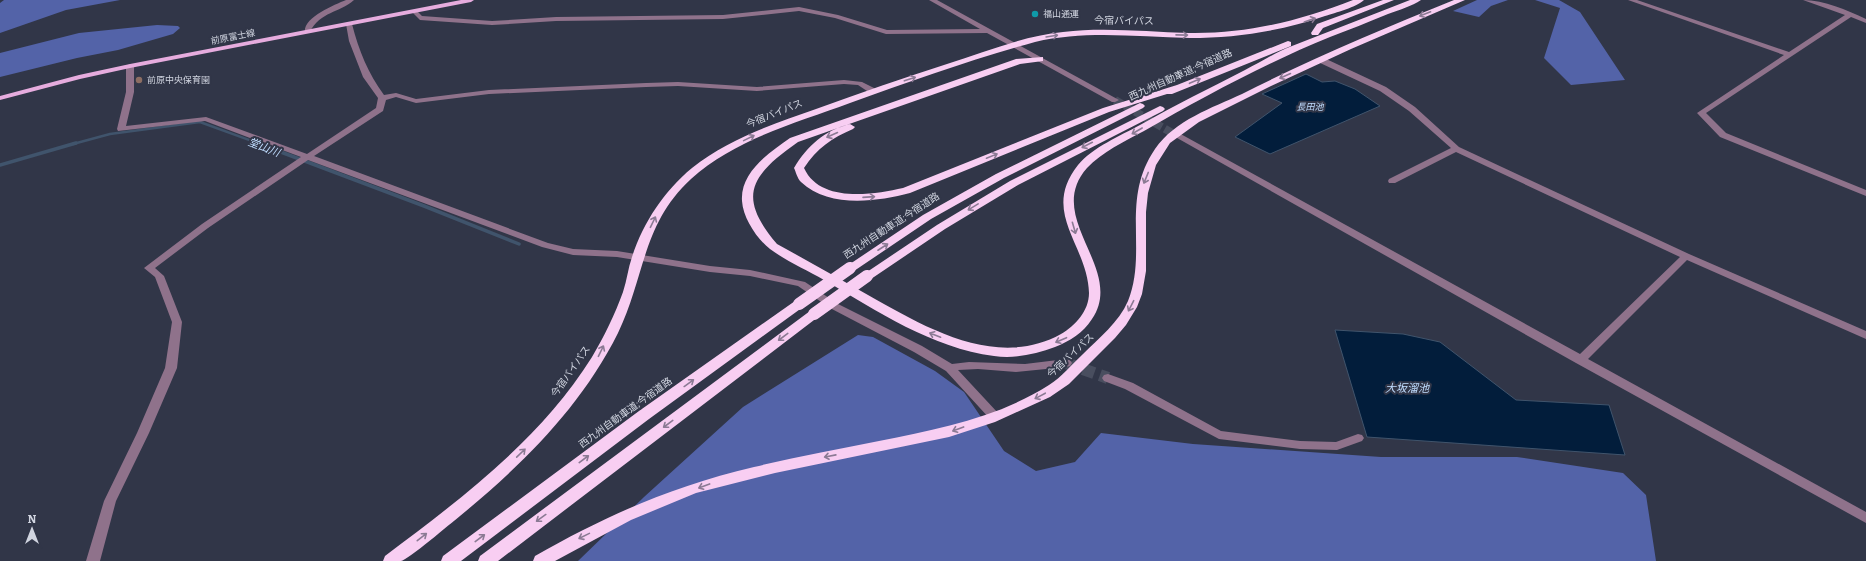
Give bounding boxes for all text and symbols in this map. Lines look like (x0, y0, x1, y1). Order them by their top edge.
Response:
marker: 福山通運 (1030, 9, 1040, 19)
place label: 福山通運 (1043, 9, 1079, 19)
one-way arrow (1419, 11, 1431, 19)
street label: 今宿バイパス (1094, 14, 1154, 28)
one-way arrow (1304, 15, 1316, 23)
street label: 前原富士線 (210, 28, 257, 46)
one-way arrow (1175, 31, 1188, 39)
one-way arrow (1045, 32, 1058, 40)
street label: 西九州自動車道;今宿道路 (1127, 47, 1234, 103)
one-way arrow (1279, 72, 1291, 80)
marker: 前原中央保育園 (134, 75, 144, 85)
place label: 前原中央保育園 (147, 75, 210, 85)
one-way arrow (903, 75, 916, 82)
one-way arrow (1188, 76, 1200, 84)
street label: 今宿バイパス (744, 97, 804, 131)
water label: 長田池 (1296, 102, 1324, 112)
one-way arrow (1131, 127, 1143, 135)
one-way arrow (827, 132, 839, 139)
one-way arrow (743, 134, 755, 141)
water label: 堂山川 (246, 135, 282, 160)
one-way arrow (1081, 142, 1093, 149)
one-way arrow (986, 152, 998, 160)
one-way arrow (1142, 172, 1150, 184)
street label: 西九州自動車道;今宿道路 (841, 190, 942, 261)
one-way arrow (862, 194, 875, 201)
one-way arrow (967, 204, 979, 212)
one-way arrow (650, 216, 657, 228)
one-way arrow (1071, 221, 1078, 234)
one-way arrow (877, 242, 888, 251)
one-way arrow (1127, 300, 1134, 312)
one-way arrow (930, 331, 942, 339)
street label: 今宿バイパス (1045, 331, 1097, 381)
one-way arrow (777, 333, 788, 341)
one-way arrow (1056, 336, 1068, 344)
street label: 今宿バイパス (549, 344, 593, 400)
one-way arrow (598, 345, 605, 357)
street label: 西九州自動車道;今宿道路 (577, 375, 675, 451)
one-way arrow (683, 378, 694, 387)
water label: 大坂溜池 (1385, 382, 1430, 395)
one-way arrow (1034, 393, 1046, 400)
one-way arrow (662, 420, 673, 428)
one-way arrow (952, 426, 964, 434)
one-way arrow (516, 449, 526, 458)
one-way arrow (824, 453, 837, 461)
one-way arrow (578, 455, 589, 464)
one-way arrow (698, 482, 710, 490)
north arrow (12, 509, 52, 549)
text: N (28, 513, 37, 526)
one-way arrow (536, 514, 547, 523)
one-way arrow (416, 533, 427, 541)
one-way arrow (474, 533, 485, 542)
one-way arrow (579, 533, 591, 540)

